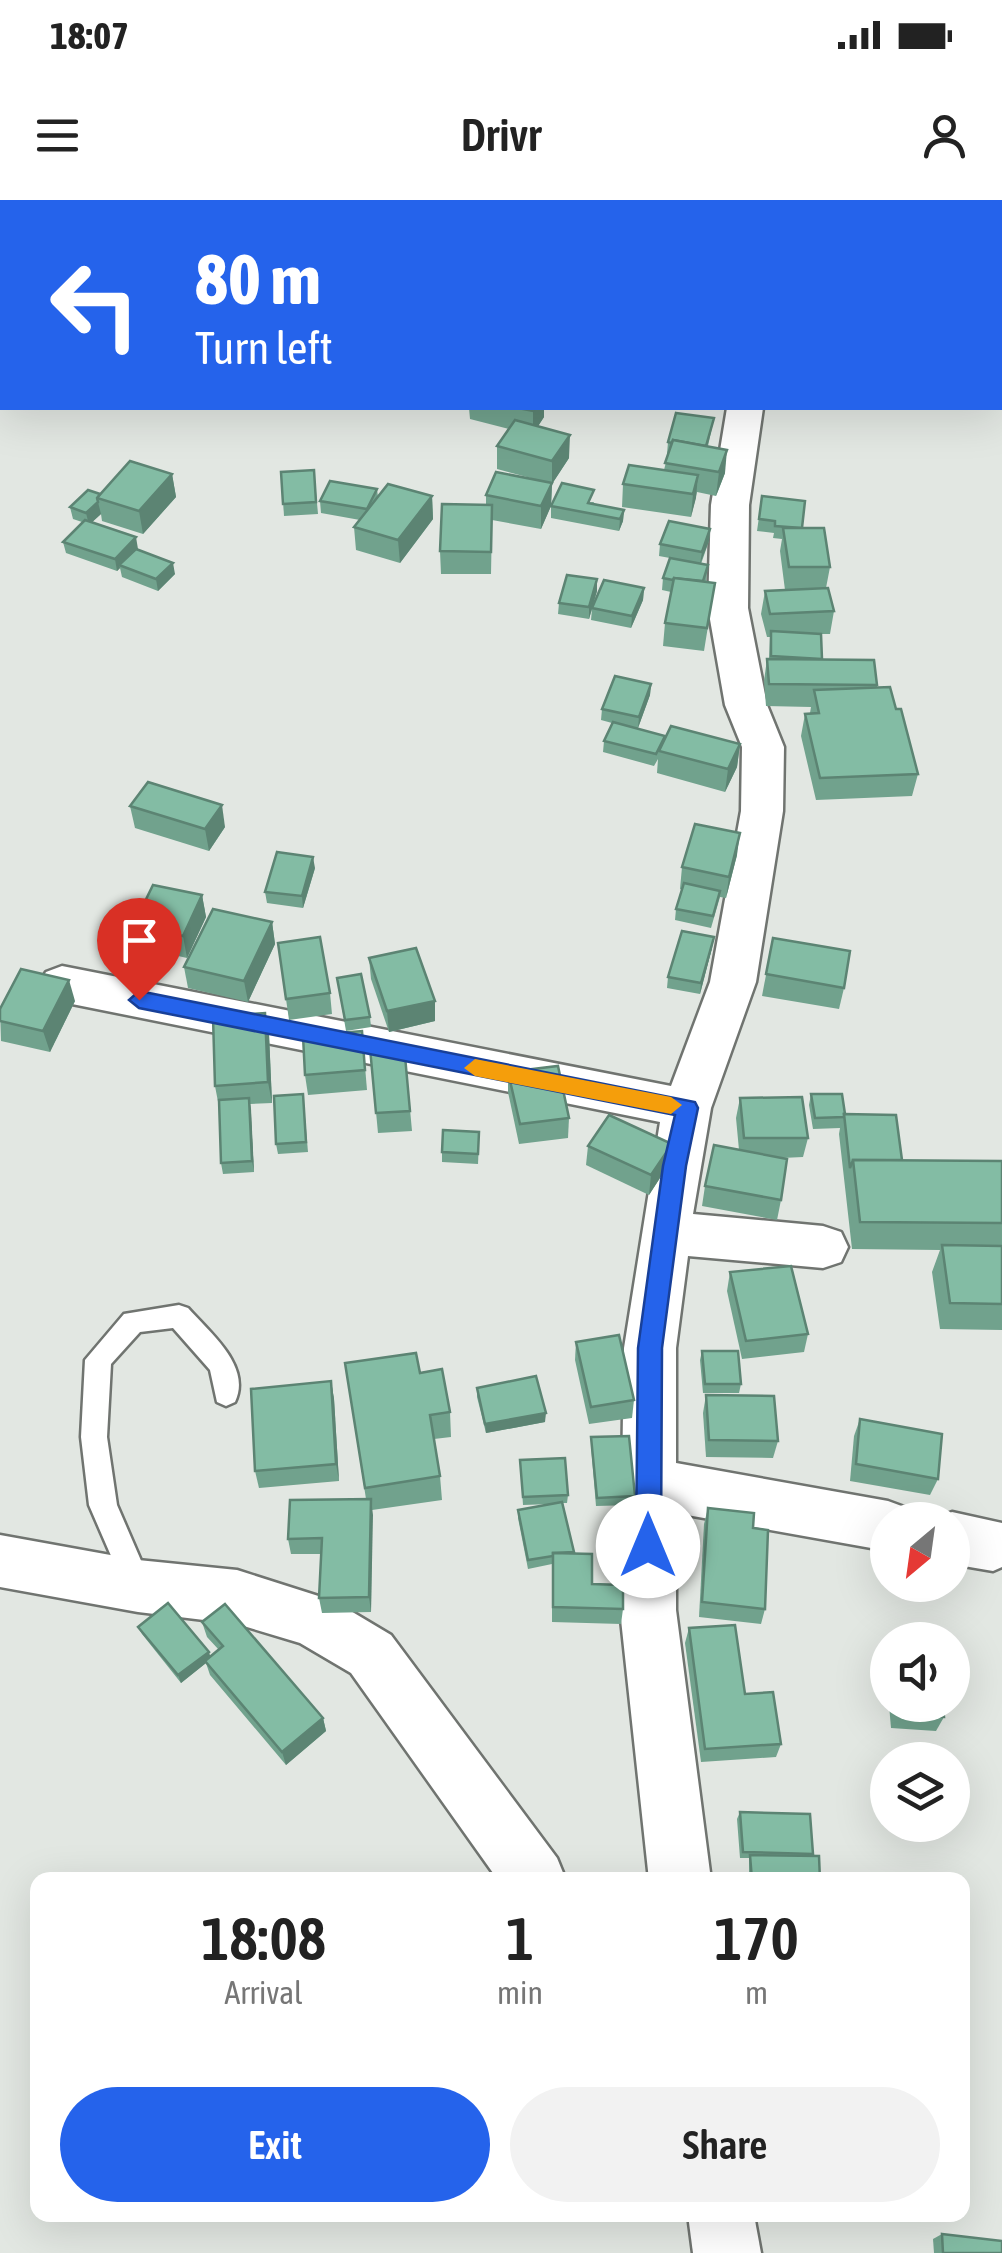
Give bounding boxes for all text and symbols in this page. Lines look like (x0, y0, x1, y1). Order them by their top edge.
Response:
text: 18:07 (50, 14, 129, 57)
icon: menu (30, 108, 85, 163)
icon: person (917, 108, 972, 163)
text: Drivr (461, 109, 541, 161)
text: 80 m (195, 239, 321, 319)
icon: left (30, 240, 160, 370)
text: Turn left (195, 322, 333, 374)
pin (97, 898, 182, 1001)
icon: arrive (112, 913, 167, 968)
position arrow (596, 1494, 700, 1598)
north arrow (870, 1502, 970, 1602)
map controls (870, 1502, 970, 1842)
button: sound (870, 1622, 970, 1722)
button: layers (870, 1742, 970, 1842)
text: 18:08 (201, 1904, 326, 1973)
text: 1 (506, 1904, 534, 1973)
text: 170 (714, 1904, 799, 1973)
text: Arrival (224, 1974, 303, 2011)
text: min (497, 1974, 543, 2011)
text: m (745, 1974, 768, 2011)
button: Exit (60, 2087, 490, 2202)
button: Share (510, 2087, 940, 2202)

